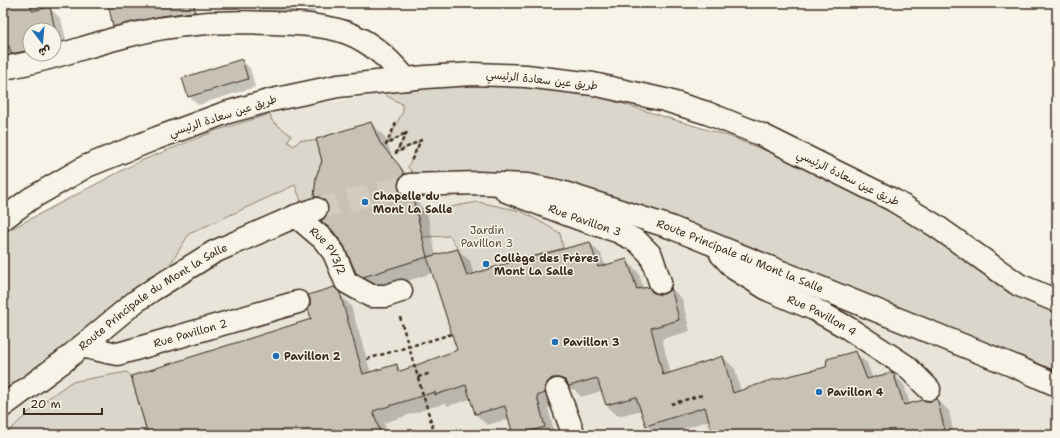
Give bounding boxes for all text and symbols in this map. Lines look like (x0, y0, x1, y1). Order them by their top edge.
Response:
north arrow (22, 22, 62, 62)
text: ش (37, 42, 53, 60)
street label: طريق عين سعادة الرئيسي (485, 67, 599, 96)
street label: طريق عين سعادة الرئيسي (167, 91, 280, 143)
street label: طريق عين سعادة الرئيسي (793, 147, 902, 212)
place label: Chapelle du Mont La Salle (373, 189, 453, 217)
marker: Chapelle du Mont La Salle (360, 197, 370, 207)
street label: Rue Pavillon 3 (546, 200, 624, 240)
street label: Route Principale du Mont la Salle (655, 216, 826, 296)
street label: Rue PV3/2 (306, 223, 350, 277)
park label: Jardin Pavillon 3 (461, 223, 513, 251)
street label: Route Principale du Mont la Salle (75, 240, 230, 353)
place label: Collège des Frères Mont La Salle (494, 251, 599, 279)
marker: Collège des Frères Mont La Salle (481, 259, 491, 269)
street label: Rue Pavillon 4 (785, 291, 860, 339)
street label: Rue Pavillon 2 (152, 315, 229, 351)
place label: Pavillon 3 (563, 335, 620, 350)
marker: Pavillon 3 (550, 337, 560, 347)
place label: Pavillon 2 (284, 349, 341, 364)
marker: Pavillon 2 (271, 351, 281, 361)
place label: Pavillon 4 (827, 385, 884, 400)
marker: Pavillon 4 (814, 387, 824, 397)
scale bar (24, 390, 102, 416)
text: 20 m (30, 396, 61, 412)

